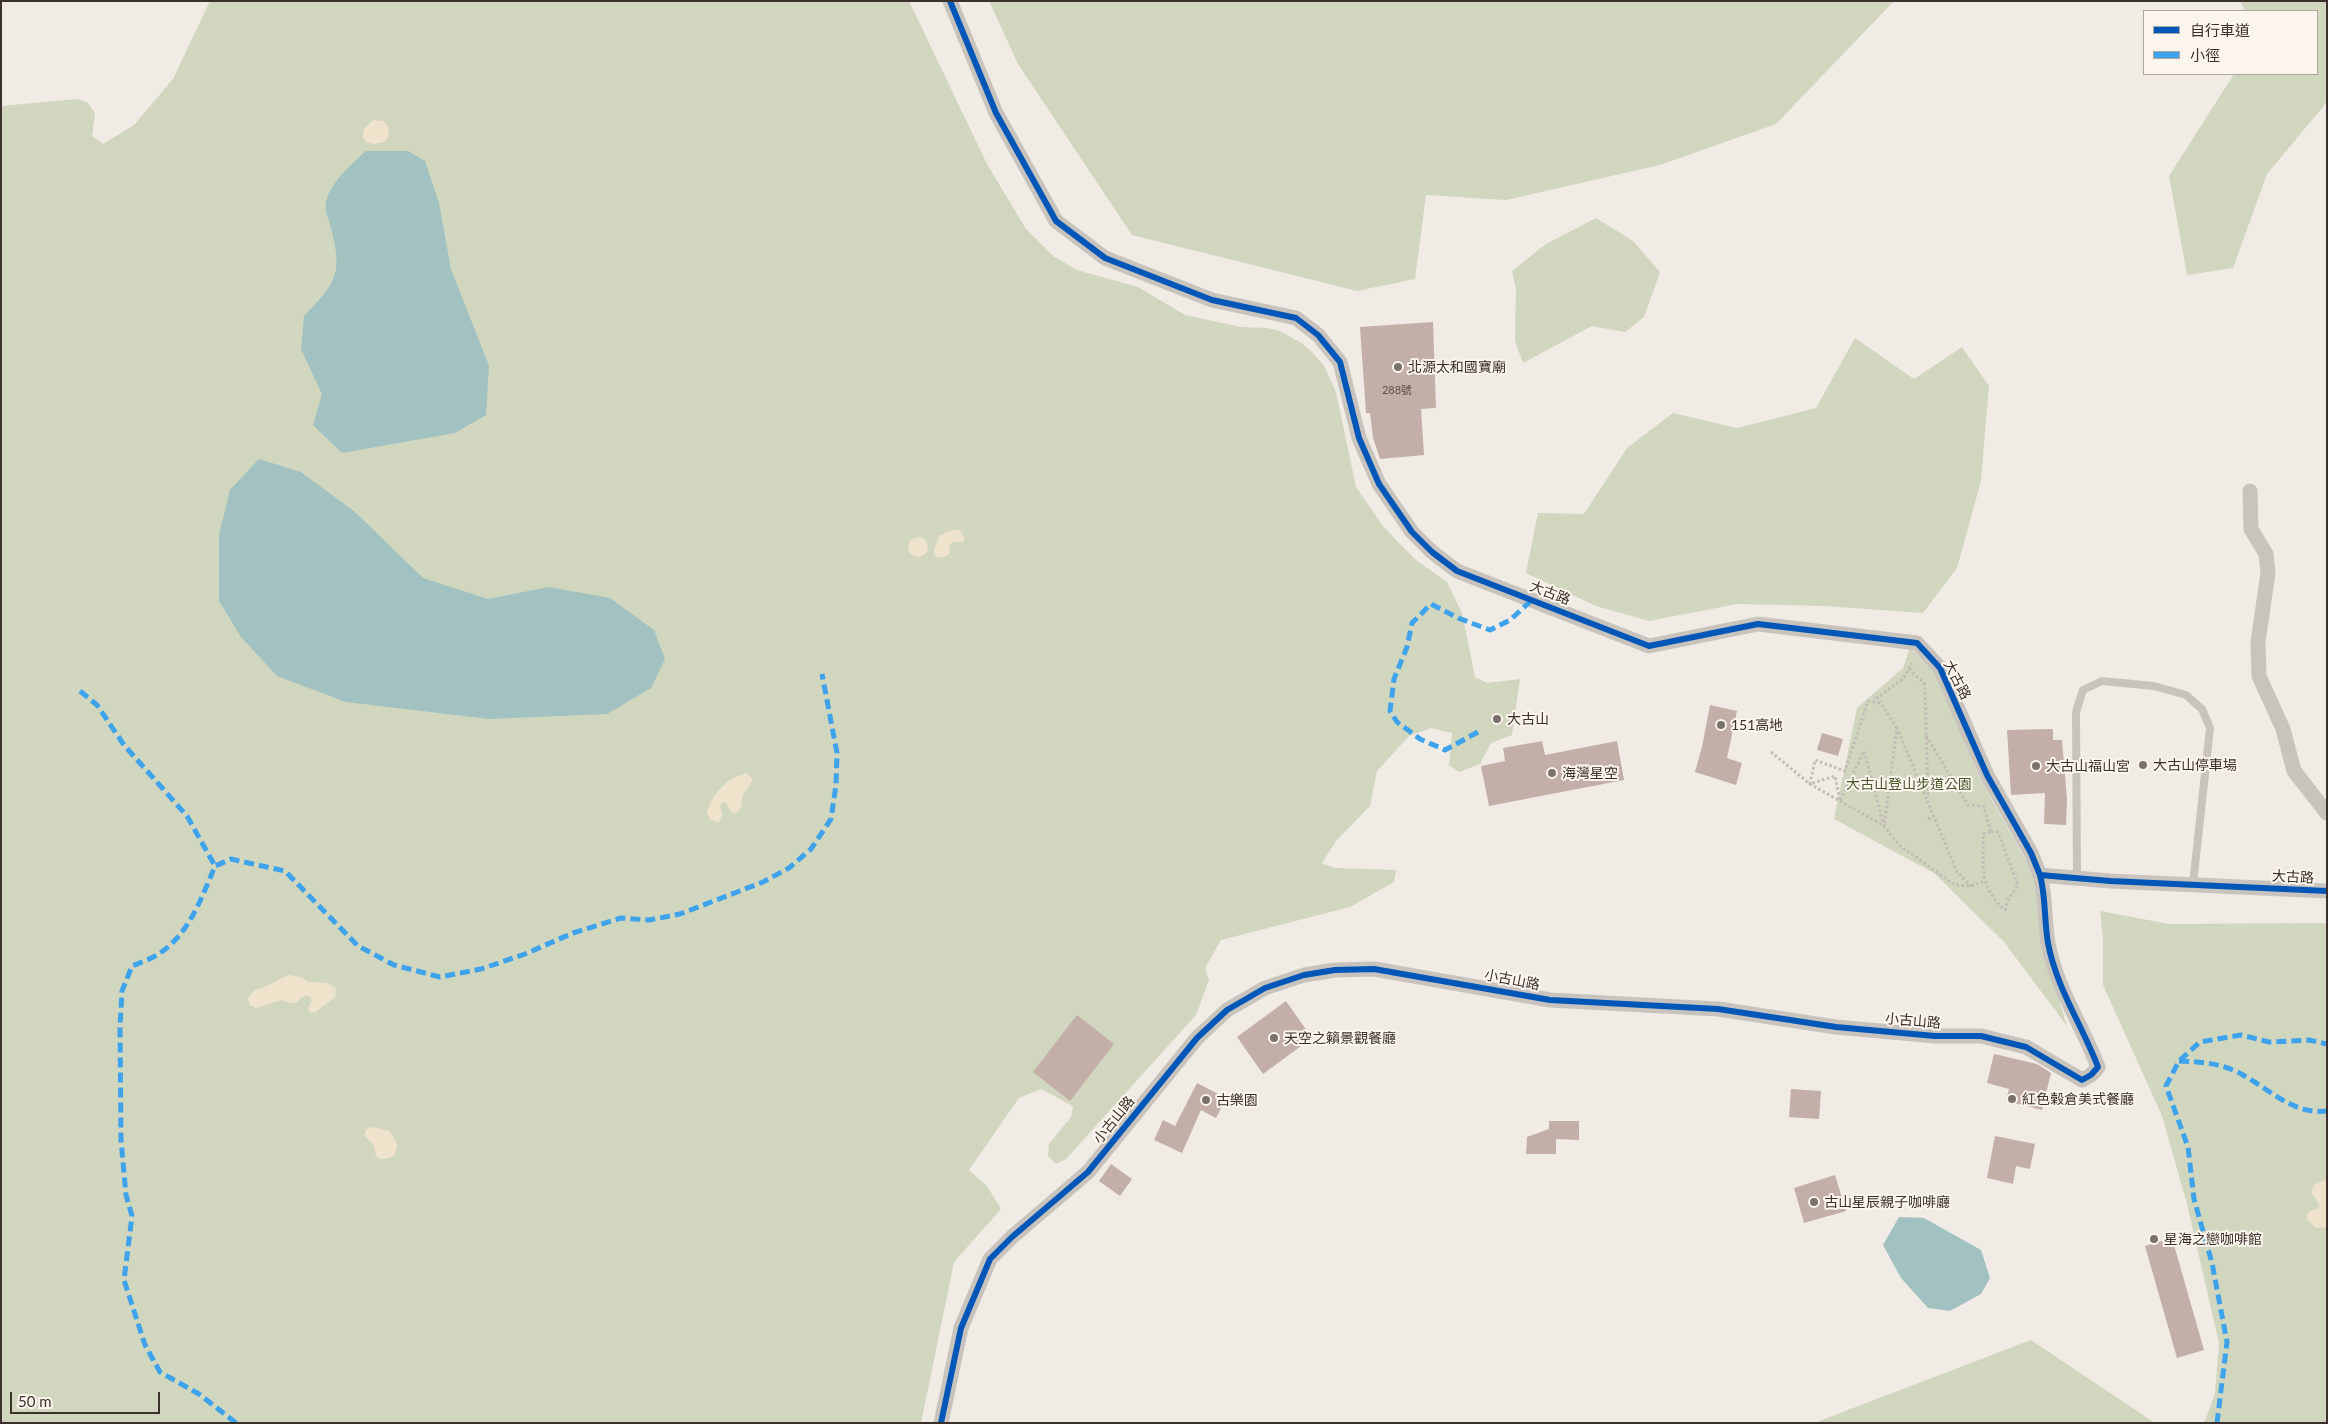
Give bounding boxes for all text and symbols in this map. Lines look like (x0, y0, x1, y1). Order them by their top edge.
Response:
legend (2143, 10, 2318, 75)
text: 自行車道 (2190, 21, 2250, 39)
text: 小徑 (2190, 46, 2220, 64)
place label: 北源太和國寶廟 (1408, 359, 1506, 375)
marker: 北源太和國寶廟 (1392, 361, 1404, 373)
house number: 288號 (1382, 383, 1412, 397)
street label: 大古路 (1527, 578, 1573, 608)
street label: 大古路 (1940, 657, 1974, 703)
place label: 大古山 (1507, 711, 1549, 727)
marker: 大古山 (1491, 713, 1503, 725)
place label: 151高地 (1731, 717, 1783, 733)
marker: 151高地 (1715, 719, 1727, 731)
place label: 大古山停車場 (2153, 757, 2237, 773)
place label: 大古山福山宮 (2046, 758, 2130, 774)
marker: 大古山停車場 (2137, 759, 2149, 771)
marker: 大古山福山宮 (2030, 760, 2042, 772)
place label: 海灣星空 (1562, 765, 1618, 781)
marker: 海灣星空 (1546, 767, 1558, 779)
park label: 大古山登山步道公園 (1846, 776, 1972, 792)
street label: 大古路 (2272, 868, 2314, 886)
street label: 小古山路 (1483, 966, 1541, 994)
street label: 小古山路 (1884, 1010, 1942, 1032)
place label: 天空之籟景觀餐廳 (1284, 1030, 1396, 1046)
marker: 天空之籟景觀餐廳 (1268, 1032, 1280, 1044)
place label: 紅色榖倉美式餐廳 (2022, 1091, 2134, 1107)
place label: 古樂園 (1216, 1092, 1258, 1108)
street label: 小古山路 (1090, 1093, 1138, 1147)
marker: 紅色榖倉美式餐廳 (2006, 1093, 2018, 1105)
marker: 古樂園 (1200, 1094, 1212, 1106)
place label: 古山星辰親子咖啡廳 (1824, 1194, 1950, 1210)
marker: 古山星辰親子咖啡廳 (1808, 1196, 1820, 1208)
place label: 星海之戀咖啡館 (2164, 1231, 2262, 1247)
marker: 星海之戀咖啡館 (2148, 1233, 2160, 1245)
scale bar (12, 1382, 162, 1414)
text: 50 m (18, 1392, 52, 1410)

